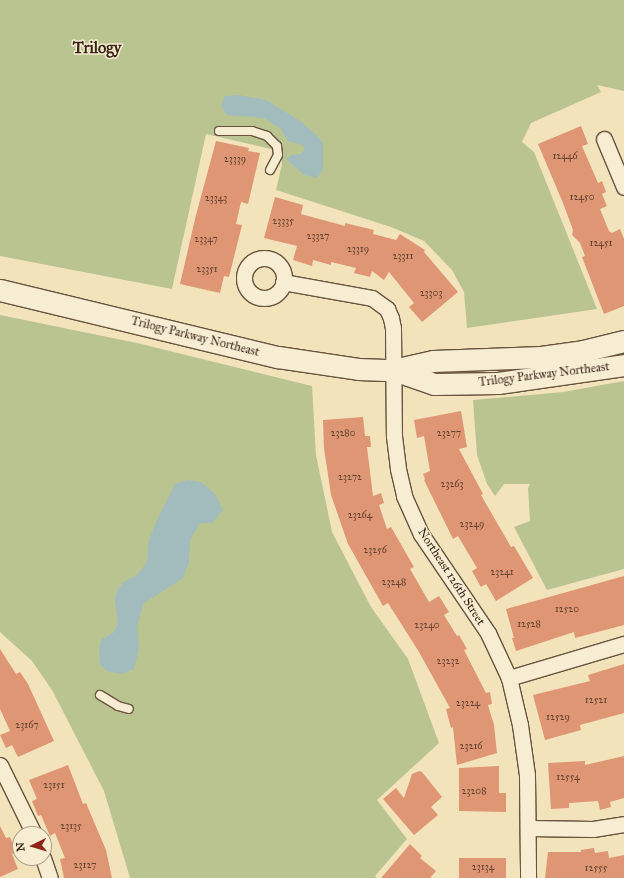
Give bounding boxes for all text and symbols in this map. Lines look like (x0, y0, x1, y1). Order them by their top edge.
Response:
district label: Trilogy (73, 38, 121, 58)
house number: 12446 (552, 151, 578, 163)
house number: 23339 (224, 154, 246, 166)
house number: 12450 (570, 192, 594, 204)
house number: 23343 (205, 193, 227, 205)
house number: 23335 (272, 216, 294, 228)
house number: 23327 (307, 231, 329, 243)
house number: 23347 (194, 234, 218, 246)
house number: 12451 (589, 238, 613, 250)
house number: 23319 (347, 244, 369, 256)
house number: 23311 (393, 251, 413, 263)
house number: 23351 (196, 264, 218, 276)
house number: 23303 (420, 288, 442, 300)
street label: Trilogy Parkway Northeast (129, 314, 261, 360)
street label: Trilogy Parkway Northeast (478, 360, 610, 390)
house number: 23280 (330, 428, 356, 440)
house number: 23277 (437, 428, 461, 440)
house number: 23272 (338, 472, 362, 484)
house number: 23263 (441, 479, 463, 491)
house number: 23264 (348, 510, 372, 522)
house number: 23249 (460, 519, 484, 531)
street label: Northeast 126th Street (414, 526, 488, 628)
house number: 23256 (363, 545, 387, 557)
house number: 23241 (490, 567, 514, 579)
house number: 23248 (382, 577, 406, 589)
house number: 12520 (555, 604, 579, 616)
house number: 12528 (517, 619, 541, 631)
house number: 23240 (414, 620, 440, 632)
house number: 23232 (437, 656, 459, 668)
house number: 12521 (585, 695, 607, 707)
house number: 23224 (456, 698, 480, 710)
house number: 12529 (546, 712, 570, 724)
house number: 23167 (15, 720, 39, 732)
house number: 23216 (460, 741, 482, 753)
house number: 12554 (556, 772, 580, 784)
house number: 23151 (43, 780, 65, 792)
house number: 23208 (462, 786, 486, 798)
house number: 23135 (60, 821, 82, 833)
north arrow (12, 826, 52, 866)
text: N (14, 842, 27, 852)
house number: 23127 (74, 860, 96, 872)
house number: 23134 (472, 862, 494, 874)
house number: 12555 (585, 863, 607, 875)

